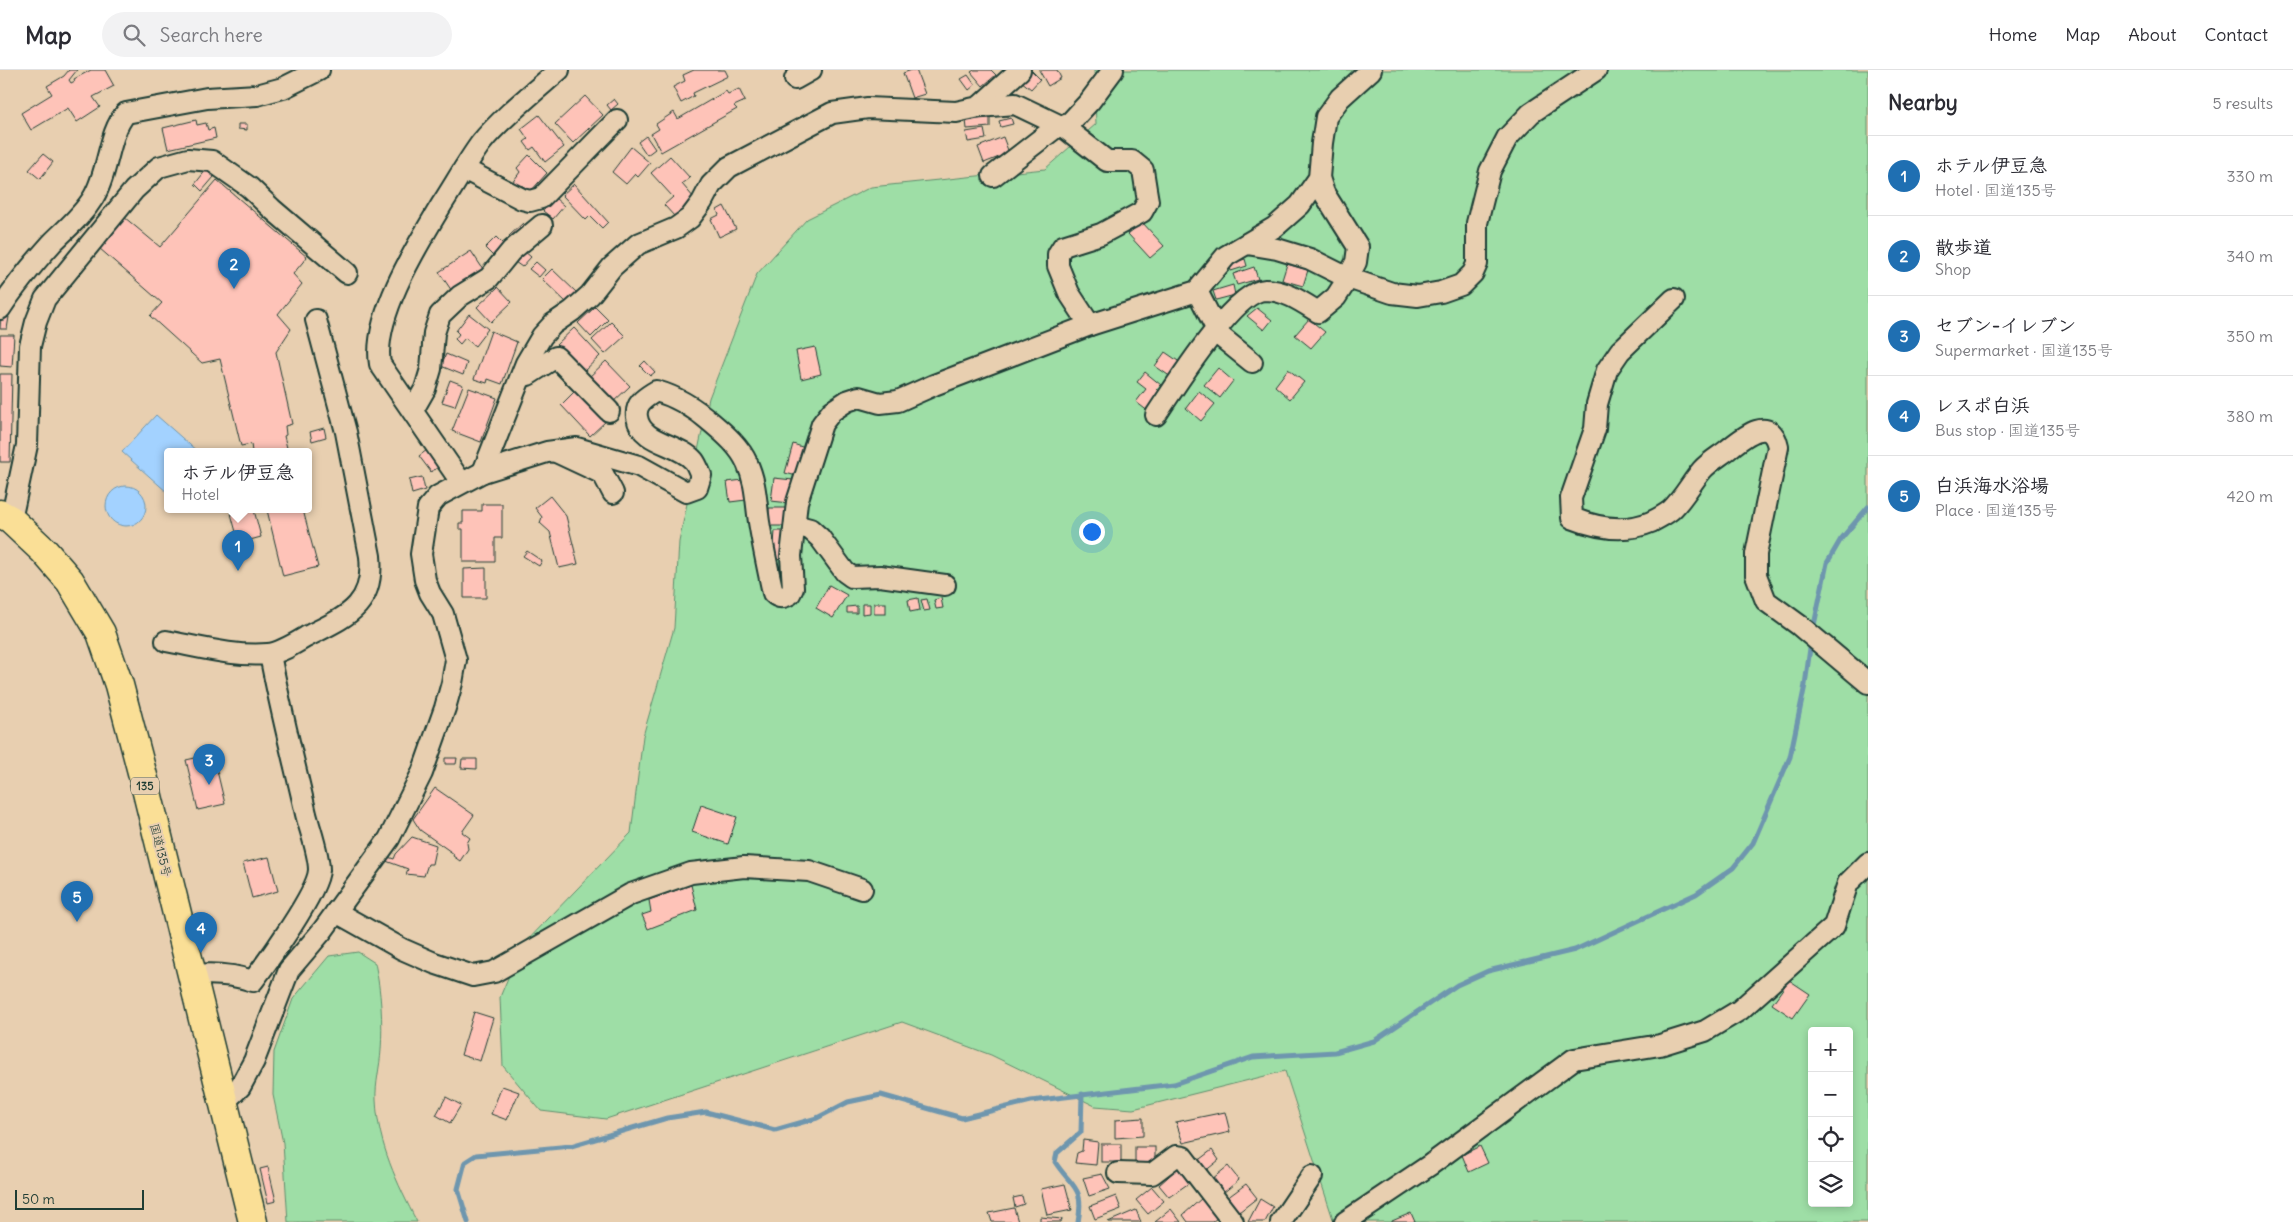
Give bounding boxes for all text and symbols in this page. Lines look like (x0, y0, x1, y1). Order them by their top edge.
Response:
search box (102, 12, 452, 57)
text: Map (25, 20, 72, 50)
icon: search (120, 21, 148, 49)
text: Search here (160, 23, 263, 47)
text: Home (1989, 23, 2037, 46)
text: Map (2065, 23, 2100, 46)
text: About (2128, 23, 2176, 46)
text: Contact (2204, 23, 2268, 46)
text: Nearby (1888, 89, 1958, 116)
text: 5 results (2212, 93, 2273, 113)
text: ホテル伊豆急 (1935, 153, 2048, 177)
text: 1 (1901, 166, 1907, 186)
text: 330 m (2226, 166, 2273, 186)
text: Hotel · 国道135号 (1935, 180, 2057, 200)
text: 散歩道 (1935, 235, 1992, 259)
text: 2 (1900, 246, 1908, 266)
text: 340 m (2226, 246, 2273, 266)
pin: 2 (218, 248, 250, 289)
text: Shop (1935, 259, 1971, 279)
text: セブン-イレブン (1935, 313, 2076, 337)
text: 3 (1899, 326, 1909, 346)
text: 350 m (2226, 326, 2273, 346)
text: Supermarket · 国道135号 (1935, 340, 2113, 360)
text: レスポ白浜 (1935, 393, 2030, 417)
text: 4 (1899, 406, 1909, 426)
text: 380 m (2226, 406, 2273, 426)
text: Bus stop · 国道135号 (1935, 420, 2081, 440)
popup (164, 448, 312, 513)
text: ホテル伊豆急 (182, 460, 294, 484)
text: 白浜海水浴場 (1935, 473, 2049, 497)
text: Hotel (182, 484, 219, 504)
text: 5 (1899, 486, 1909, 506)
text: 420 m (2227, 486, 2273, 506)
text: Place · 国道135号 (1935, 500, 2058, 520)
your location (1079, 519, 1105, 545)
pin: 1 (222, 530, 254, 571)
pin: 3 (193, 744, 225, 785)
road number: 135 (131, 778, 159, 794)
street label: 国道135号 (147, 822, 175, 878)
pin: 5 (61, 881, 93, 922)
pin: 4 (185, 912, 217, 953)
map controls (1808, 1027, 1853, 1207)
button: + (1808, 1027, 1853, 1072)
button: − (1808, 1072, 1853, 1117)
button: locate (1808, 1117, 1853, 1162)
button: layers (1808, 1162, 1853, 1207)
scale bar (15, 1187, 144, 1210)
text: 50 m (22, 1190, 55, 1208)

